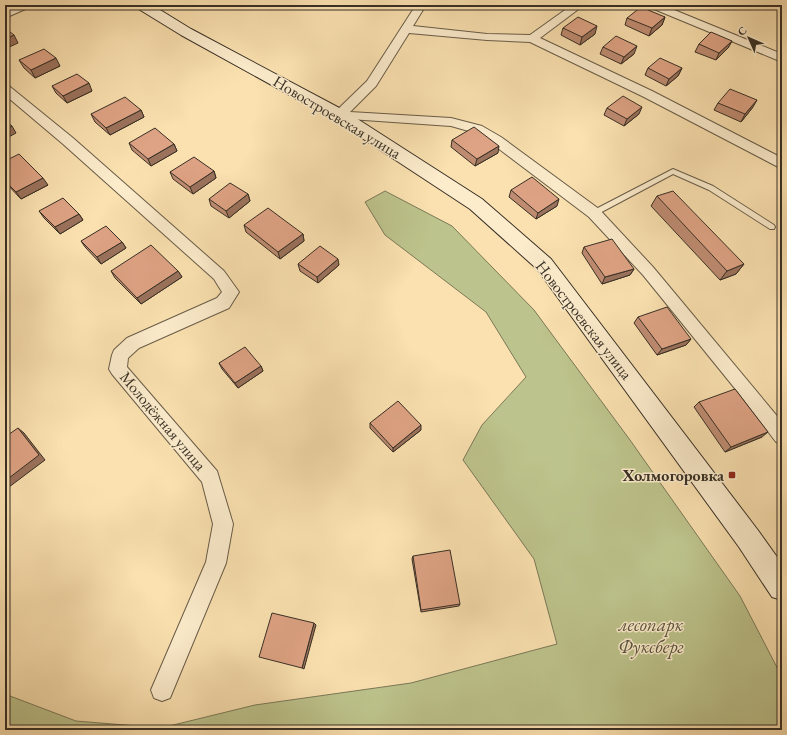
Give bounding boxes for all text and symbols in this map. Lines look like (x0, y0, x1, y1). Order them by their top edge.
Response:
north arrow (729, 18, 769, 58)
text: С (734, 23, 750, 39)
street label: Новостроевская улица (269, 70, 405, 164)
street label: Новостроевская улица (531, 256, 637, 384)
street label: Молодёжная улица (115, 367, 211, 476)
place label: Холмогоровка (621, 465, 725, 486)
marker: Холмогоровка (727, 470, 737, 480)
park label: лесопарк Фуксберг (618, 612, 684, 659)

